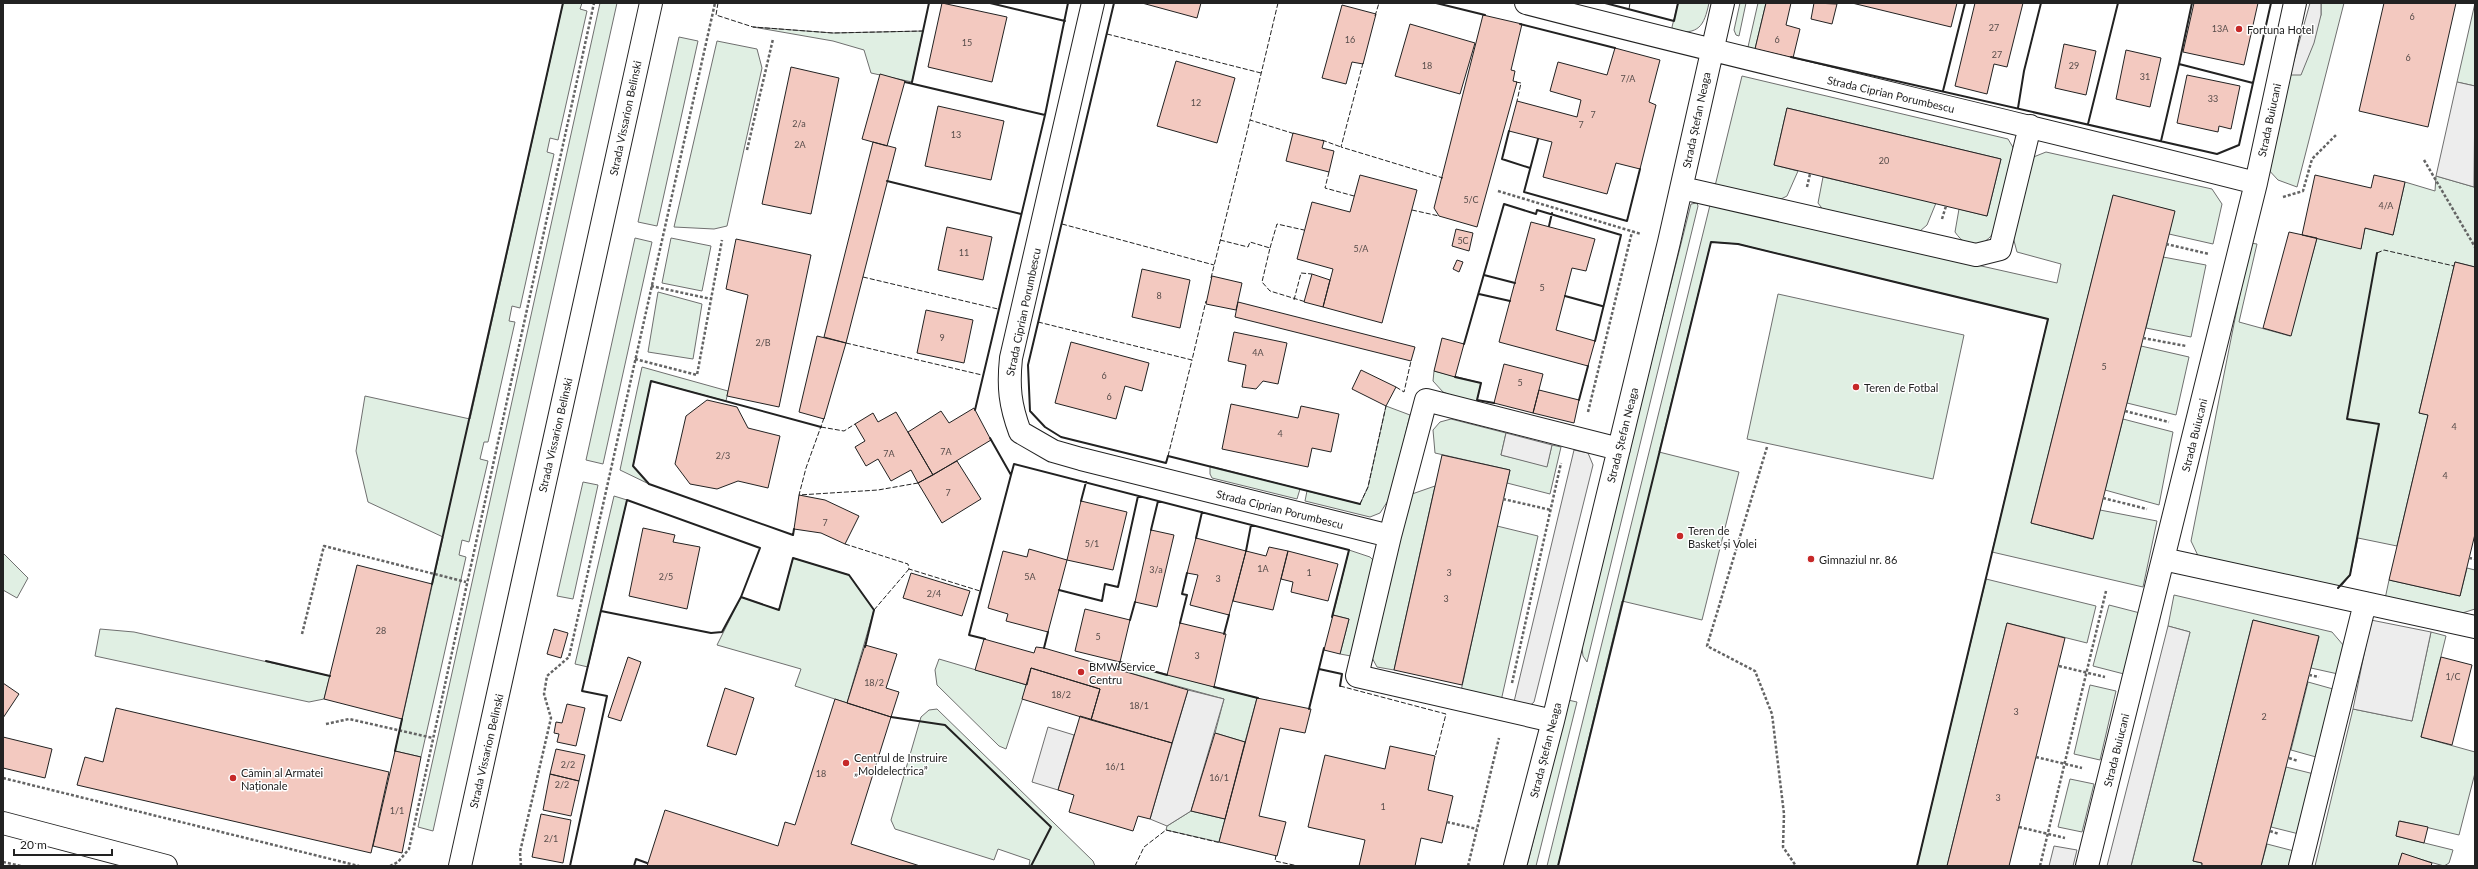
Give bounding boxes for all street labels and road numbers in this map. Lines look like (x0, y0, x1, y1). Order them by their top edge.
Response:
street label: Strada Vissarion Belinski (606, 59, 644, 177)
street label: Strada Ștefan Neaga (1679, 71, 1713, 169)
street label: Strada Ciprian Porumbescu (1826, 73, 1956, 115)
street label: Strada Buiucani (2255, 82, 2283, 158)
street label: Strada Ciprian Porumbescu (1003, 247, 1043, 377)
street label: Strada Vissarion Belinski (535, 376, 575, 494)
street label: Strada Ștefan Neaga (1604, 386, 1640, 484)
street label: Strada Buiucani (2179, 397, 2209, 473)
street label: Strada Ciprian Porumbescu (1215, 487, 1345, 531)
street label: Strada Vissarion Belinski (466, 692, 506, 810)
street label: Strada Ștefan Neaga (1527, 701, 1563, 799)
street label: Strada Buiucani (2101, 712, 2131, 788)

